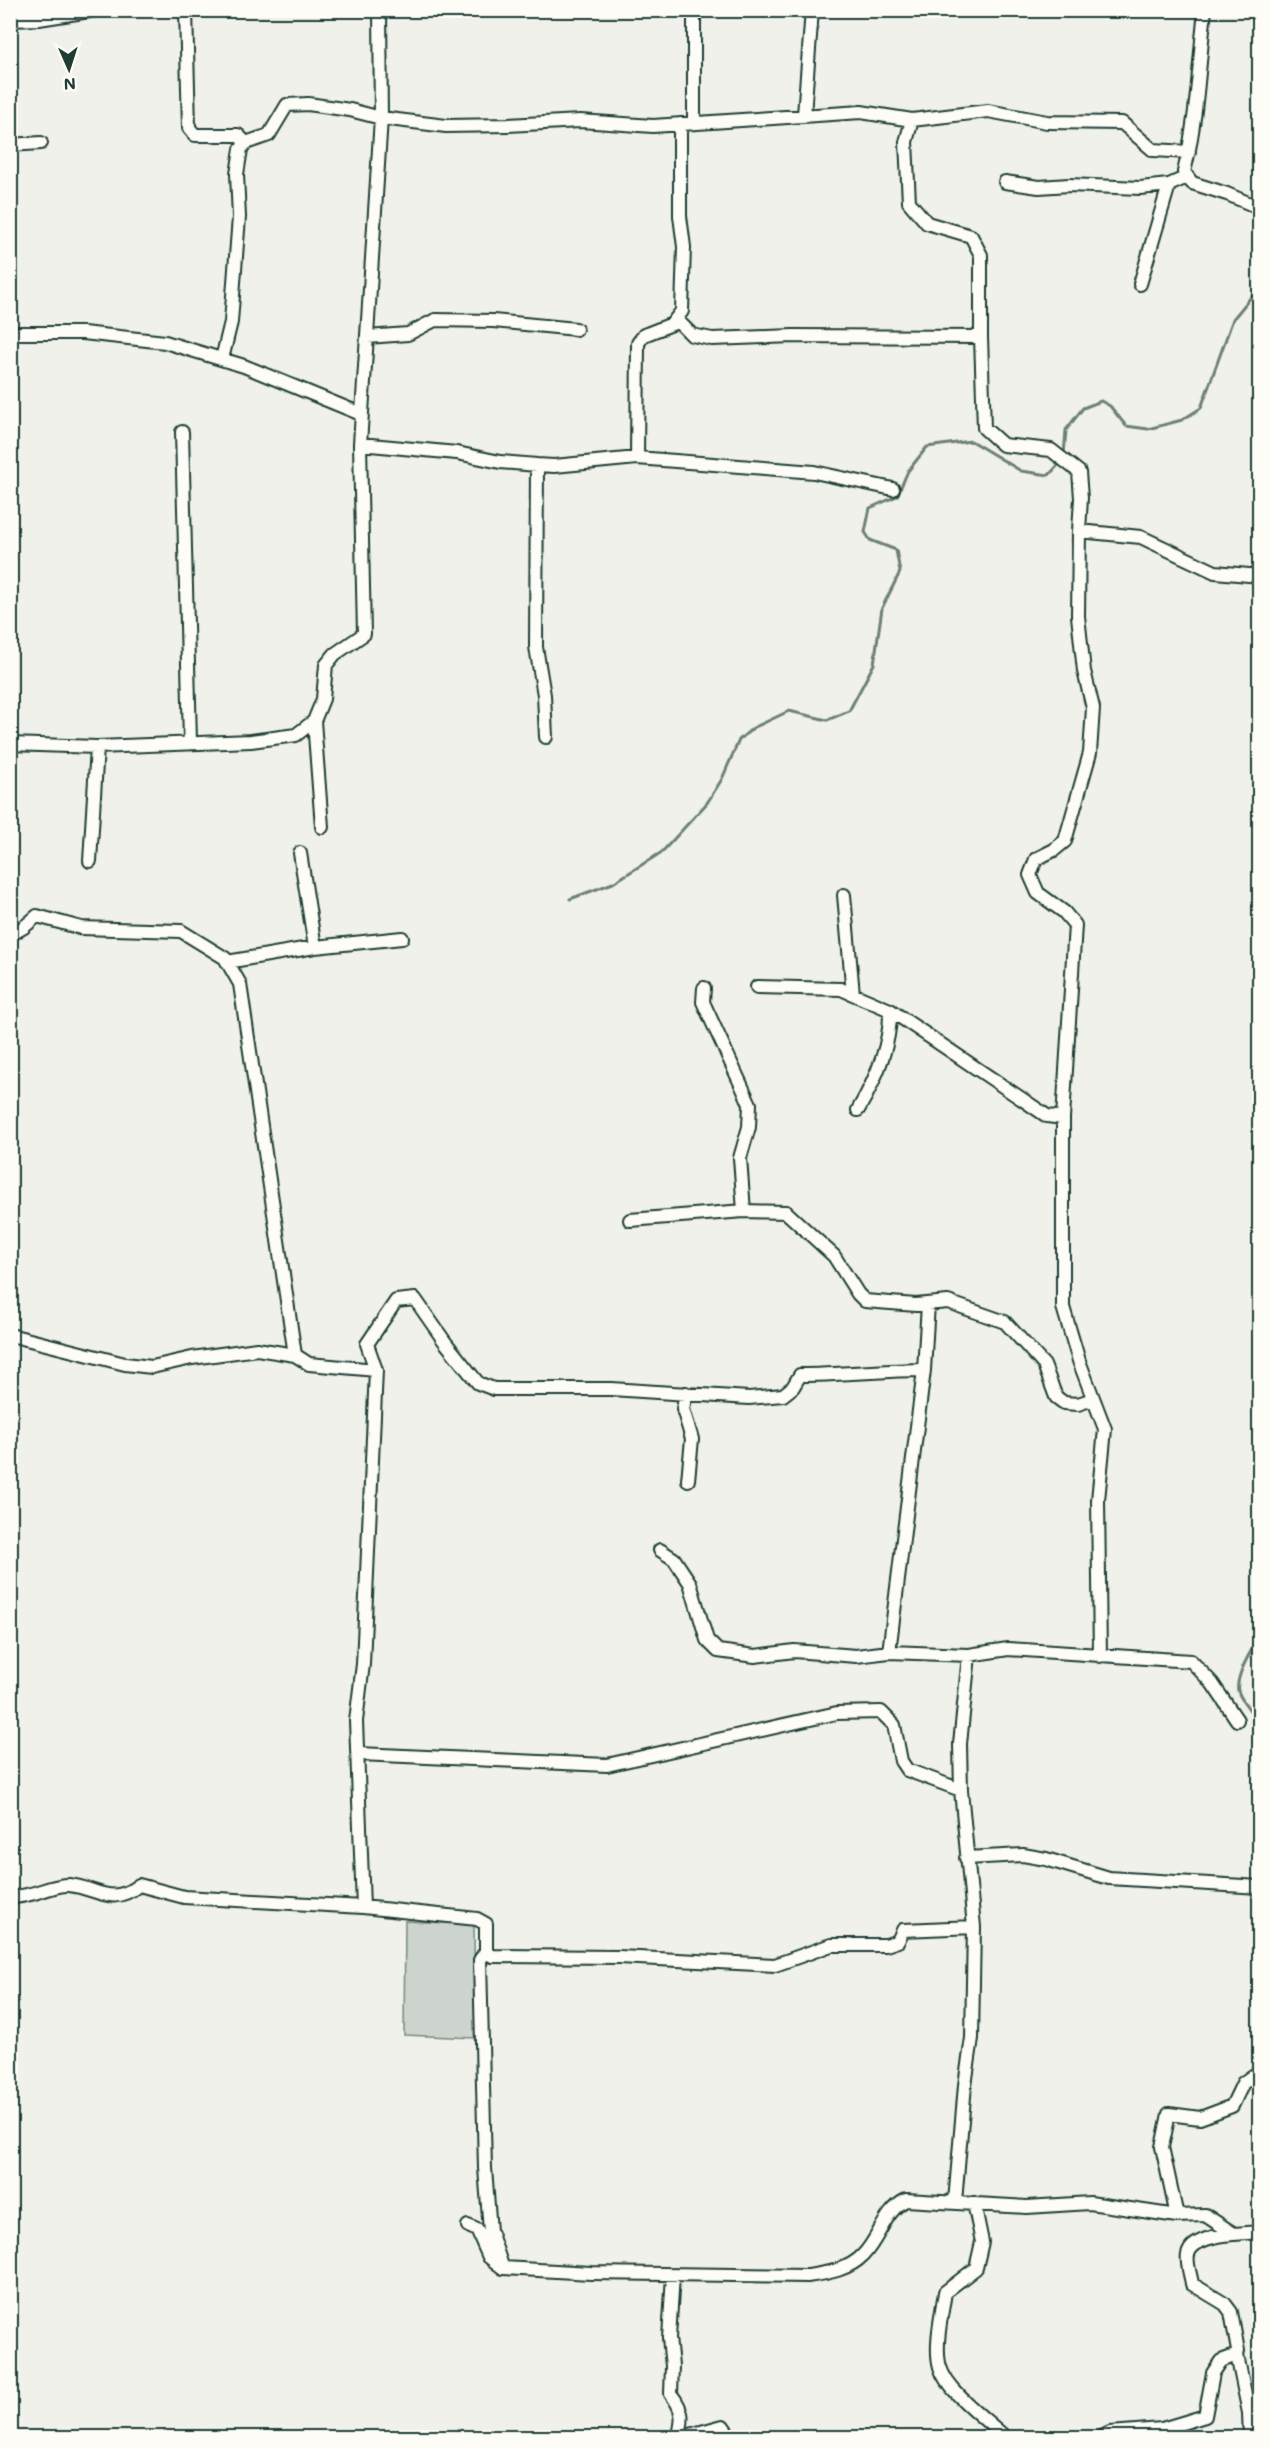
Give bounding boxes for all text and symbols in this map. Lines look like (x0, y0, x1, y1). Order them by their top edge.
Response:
north arrow (39, 39, 99, 99)
text: N (63, 74, 76, 95)

